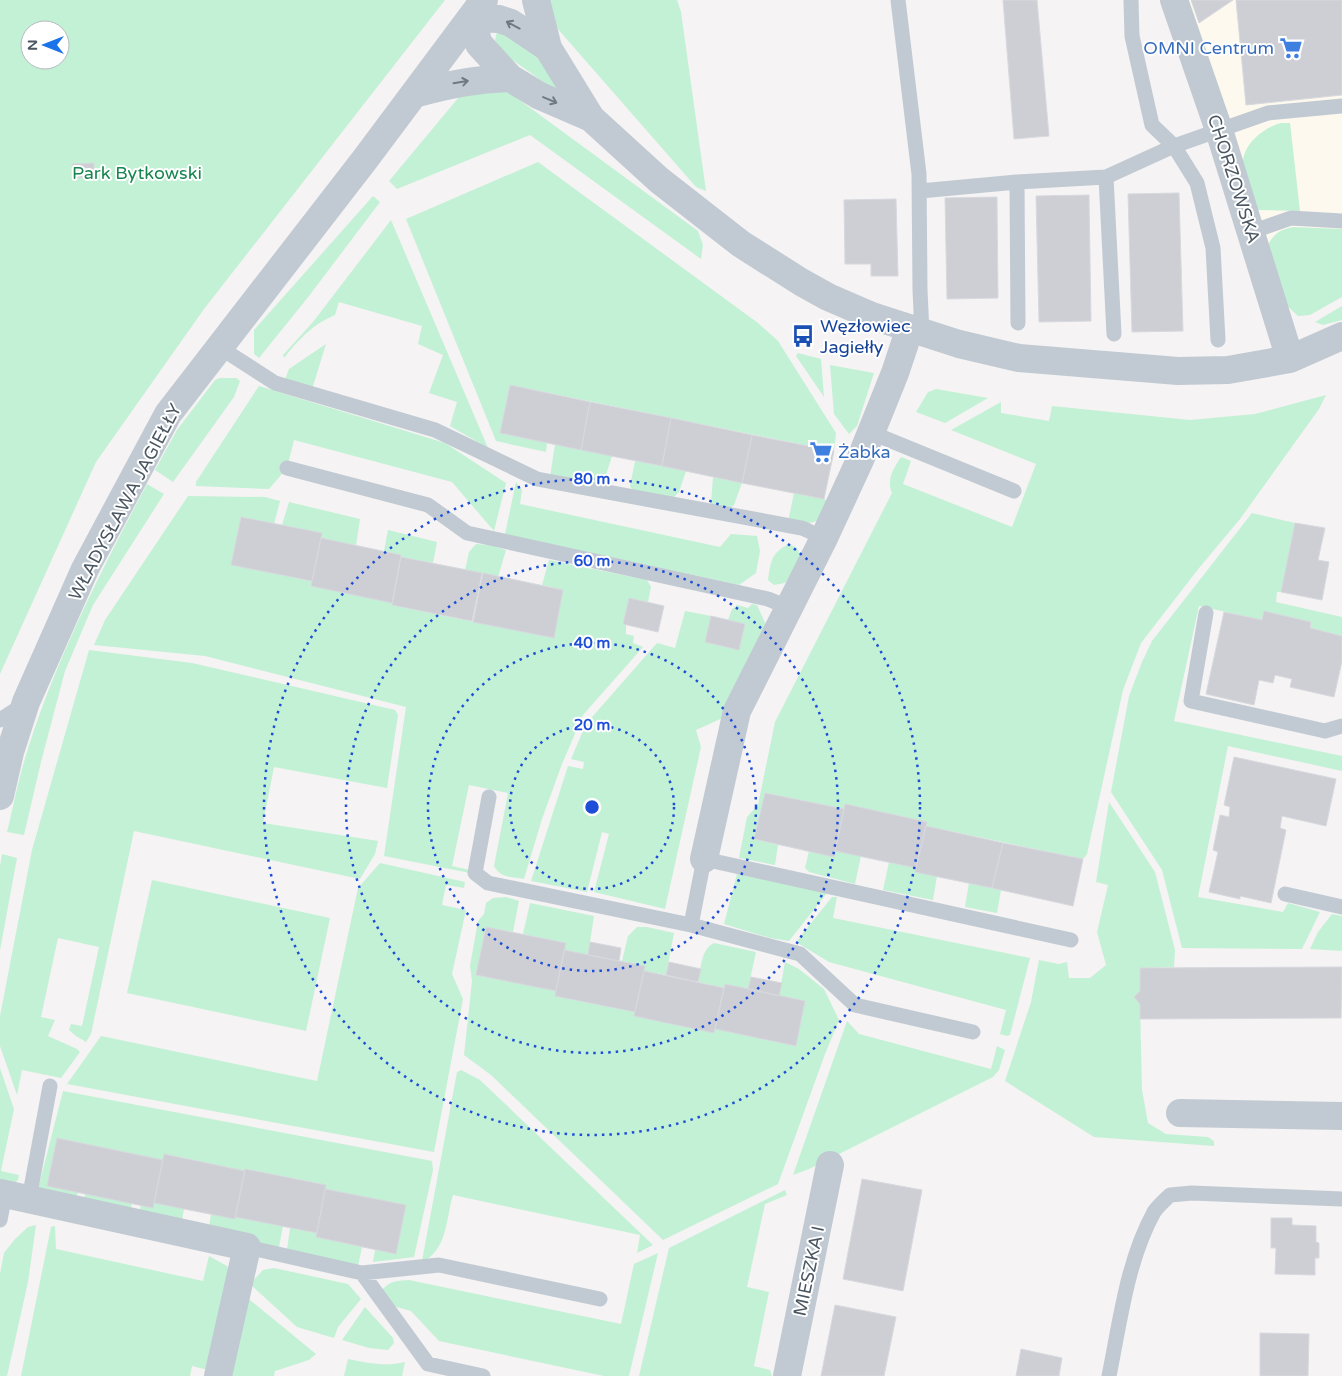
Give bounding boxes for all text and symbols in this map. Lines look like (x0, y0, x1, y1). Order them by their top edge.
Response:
north arrow (20, 20, 70, 70)
one-way arrow (505, 20, 520, 30)
supermarket icon: OMNI Centrum (1278, 35, 1304, 61)
place label: OMNI Centrum (1143, 37, 1274, 59)
text: N (24, 39, 41, 51)
one-way arrow (452, 77, 468, 87)
one-way arrow (542, 96, 557, 106)
street label: CHORZOWSKA (1203, 112, 1265, 246)
park label: Park Bytkowski (72, 162, 202, 184)
place label: Węzłowiec Jagiełły (820, 315, 911, 358)
bus stop icon: Węzłowiec Jagiełły (790, 323, 816, 349)
street label: WŁADYSŁAWA JAGIEŁŁY (64, 399, 186, 604)
supermarket icon: Żabka (808, 439, 834, 465)
place label: Żabka (838, 441, 891, 463)
text: 80 m (574, 470, 610, 488)
text: 60 m (574, 552, 610, 570)
text: 40 m (574, 634, 610, 652)
text: 20 m (574, 716, 610, 734)
centre of rings (583, 798, 601, 816)
street label: MIESZKA I (789, 1224, 829, 1318)

